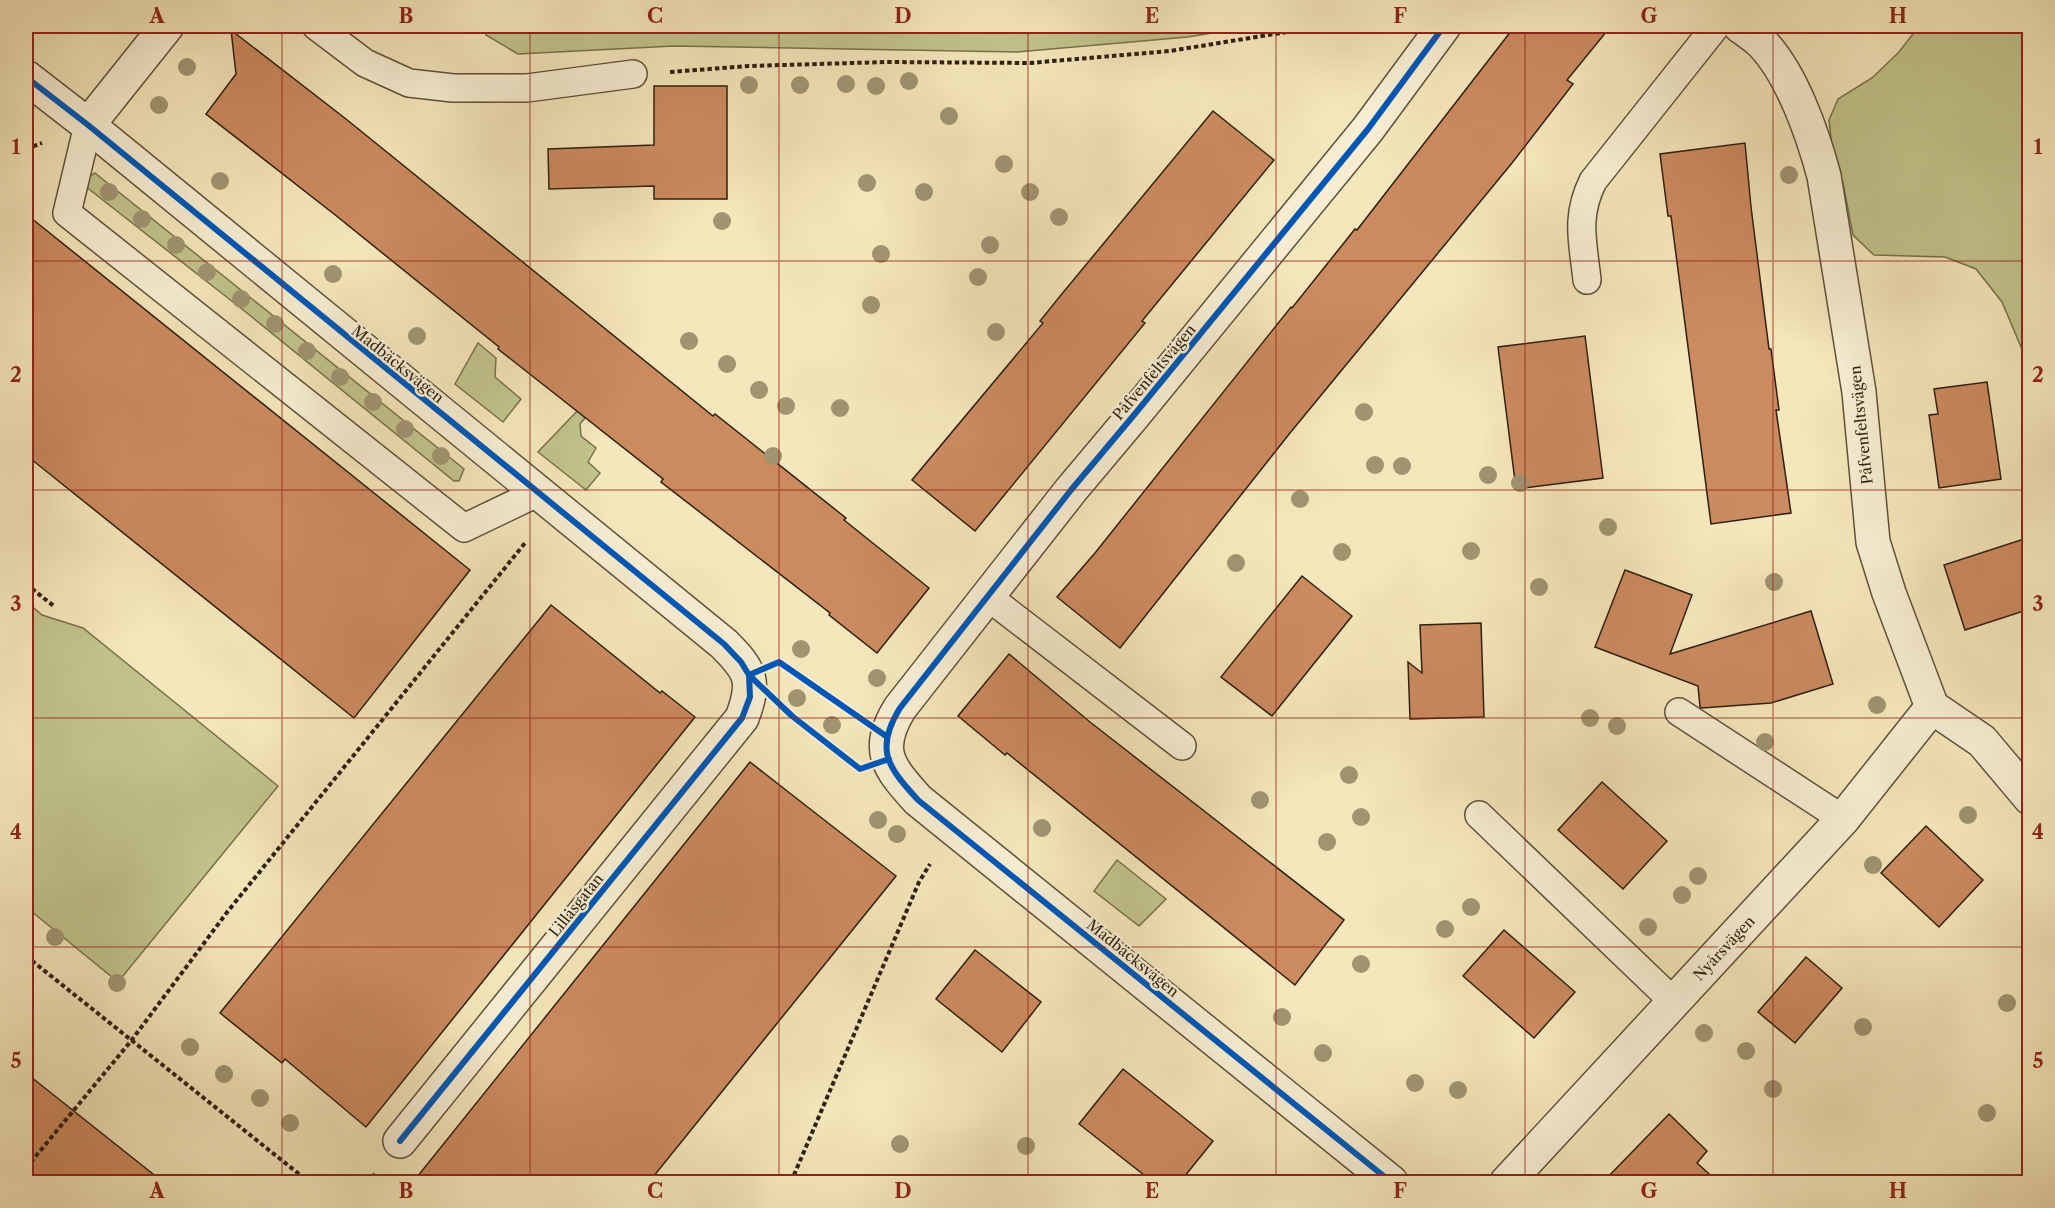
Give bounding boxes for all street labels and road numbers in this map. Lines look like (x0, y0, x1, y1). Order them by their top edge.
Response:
street label: Påfvenfeltsvägen (1108, 320, 1200, 424)
street label: Madbäcksvägen (348, 321, 448, 407)
street label: Påfvenfeltsvägen (1845, 364, 1877, 485)
street label: Lillåsgatan (545, 869, 608, 941)
street label: Nyårsvägen (1689, 911, 1759, 984)
street label: Madbäcksvägen (1083, 915, 1183, 1001)

